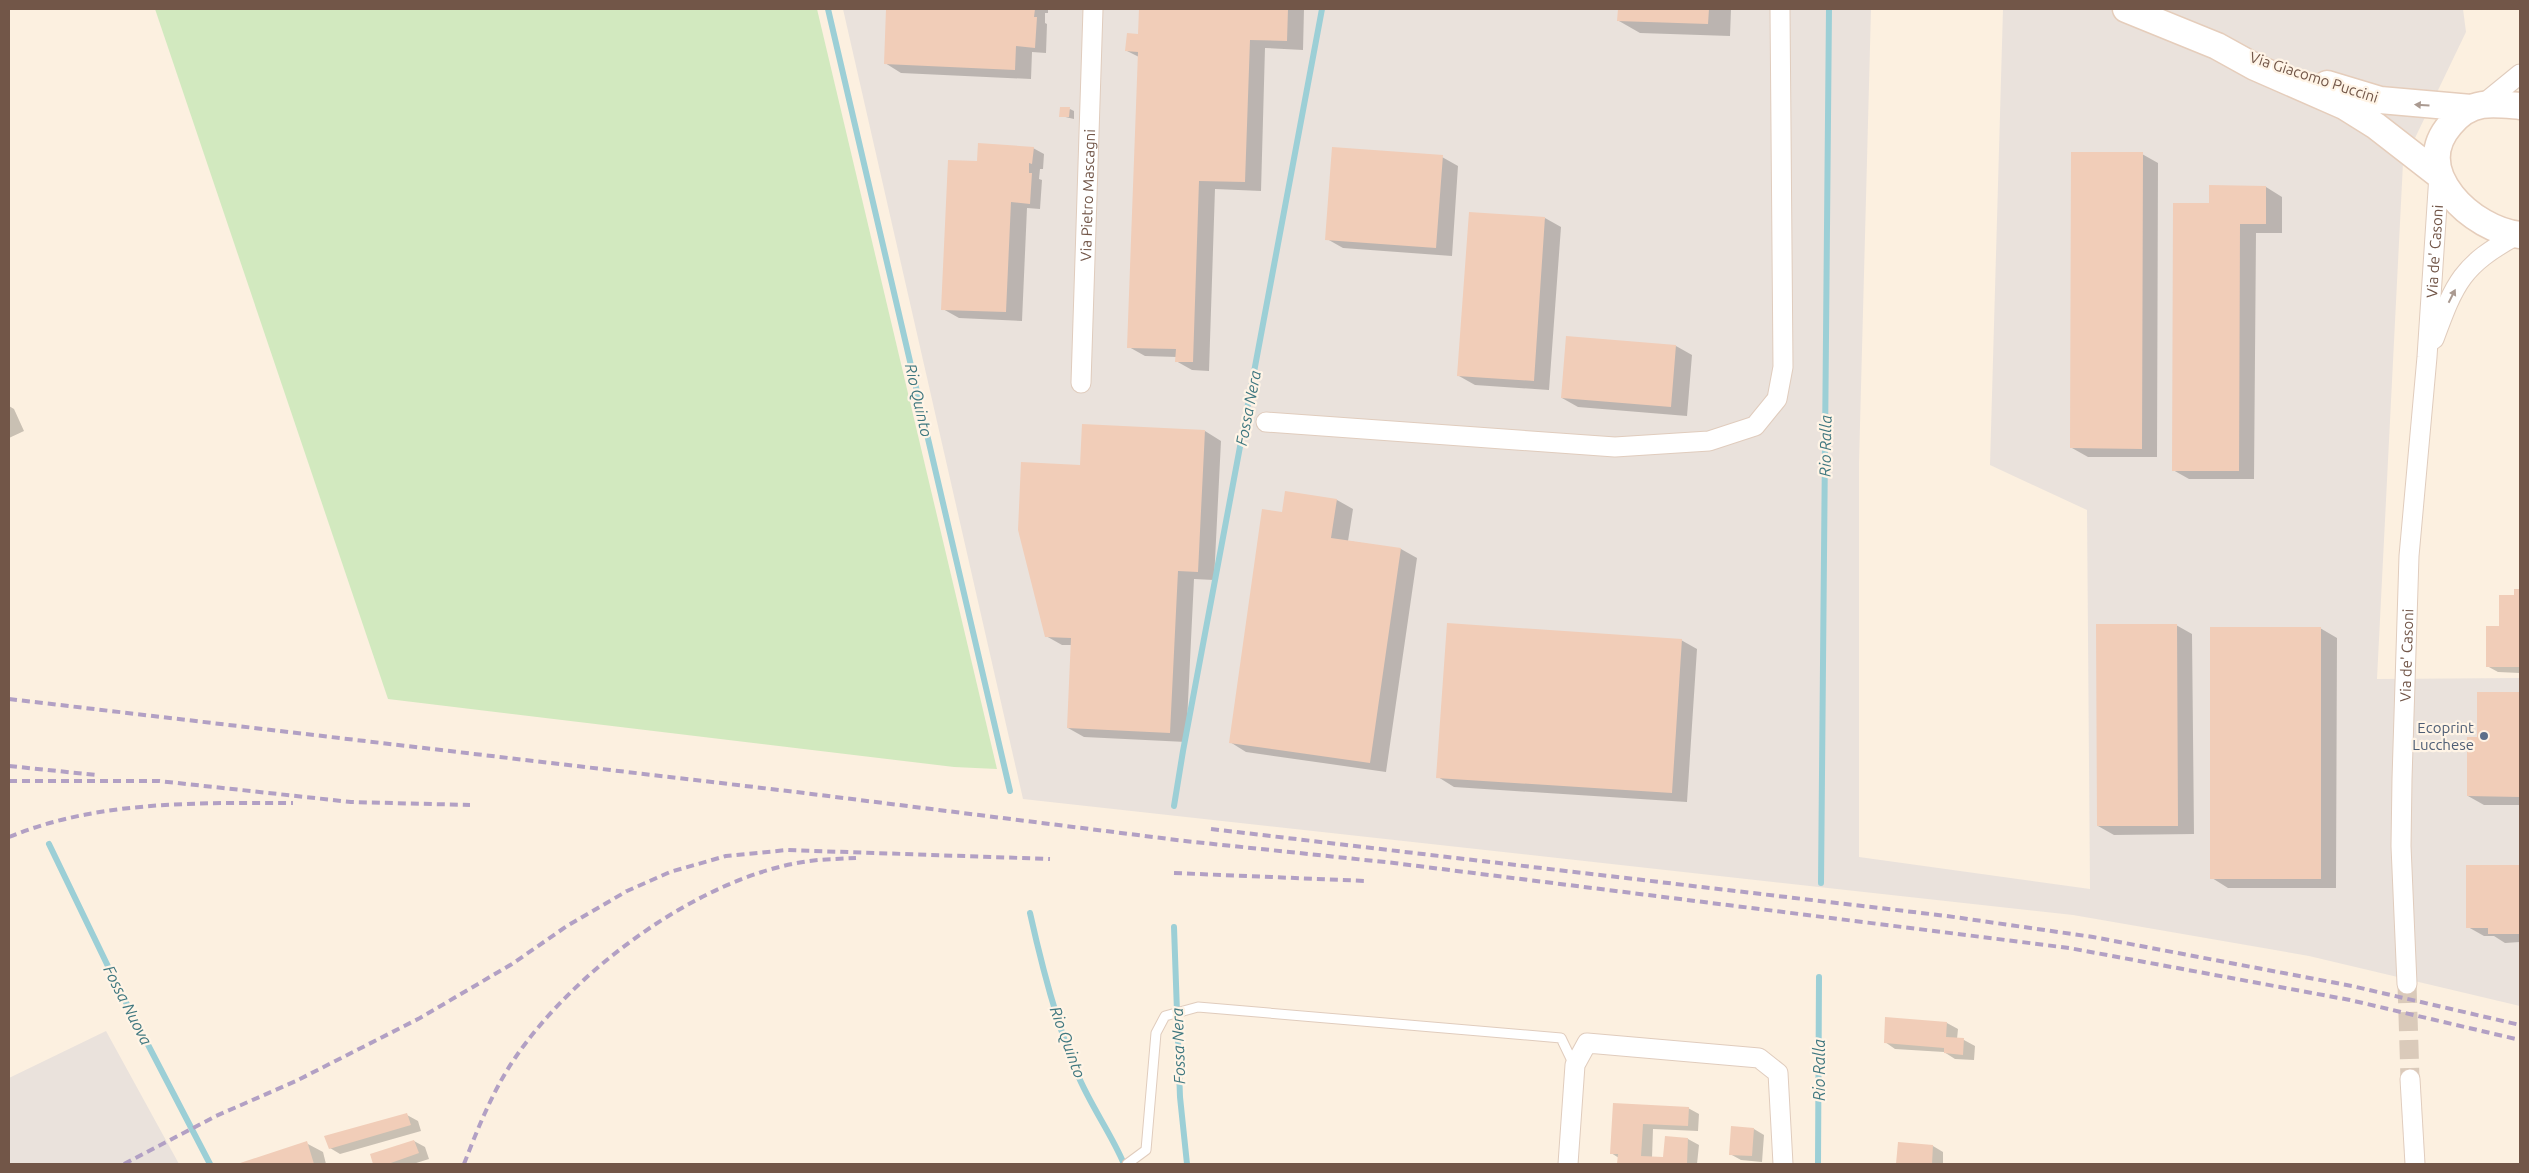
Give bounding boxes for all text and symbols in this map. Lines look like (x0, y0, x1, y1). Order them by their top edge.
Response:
street label: Via Giacomo Puccini (2248, 48, 2380, 106)
one-way arrow (2414, 100, 2430, 108)
street label: Via Pietro Mascagni (1076, 129, 1098, 262)
street label: Via de' Casoni (2422, 204, 2446, 298)
one-way arrow (2448, 288, 2456, 303)
water label: Rio Quinto (901, 362, 936, 439)
water label: Fossa Nera (1232, 368, 1264, 447)
water label: Rio Ralla (1815, 415, 1835, 477)
street label: Via de' Casoni (2396, 608, 2416, 702)
place label: Ecoprint Lucchese (2412, 719, 2474, 753)
marker: Ecoprint Lucchese (2478, 730, 2490, 742)
water label: Fossa Nuova (100, 962, 156, 1048)
water label: Rio Quinto (1046, 1004, 1089, 1081)
water label: Fossa Nera (1168, 1007, 1188, 1084)
water label: Rio Ralla (1810, 1039, 1828, 1101)

